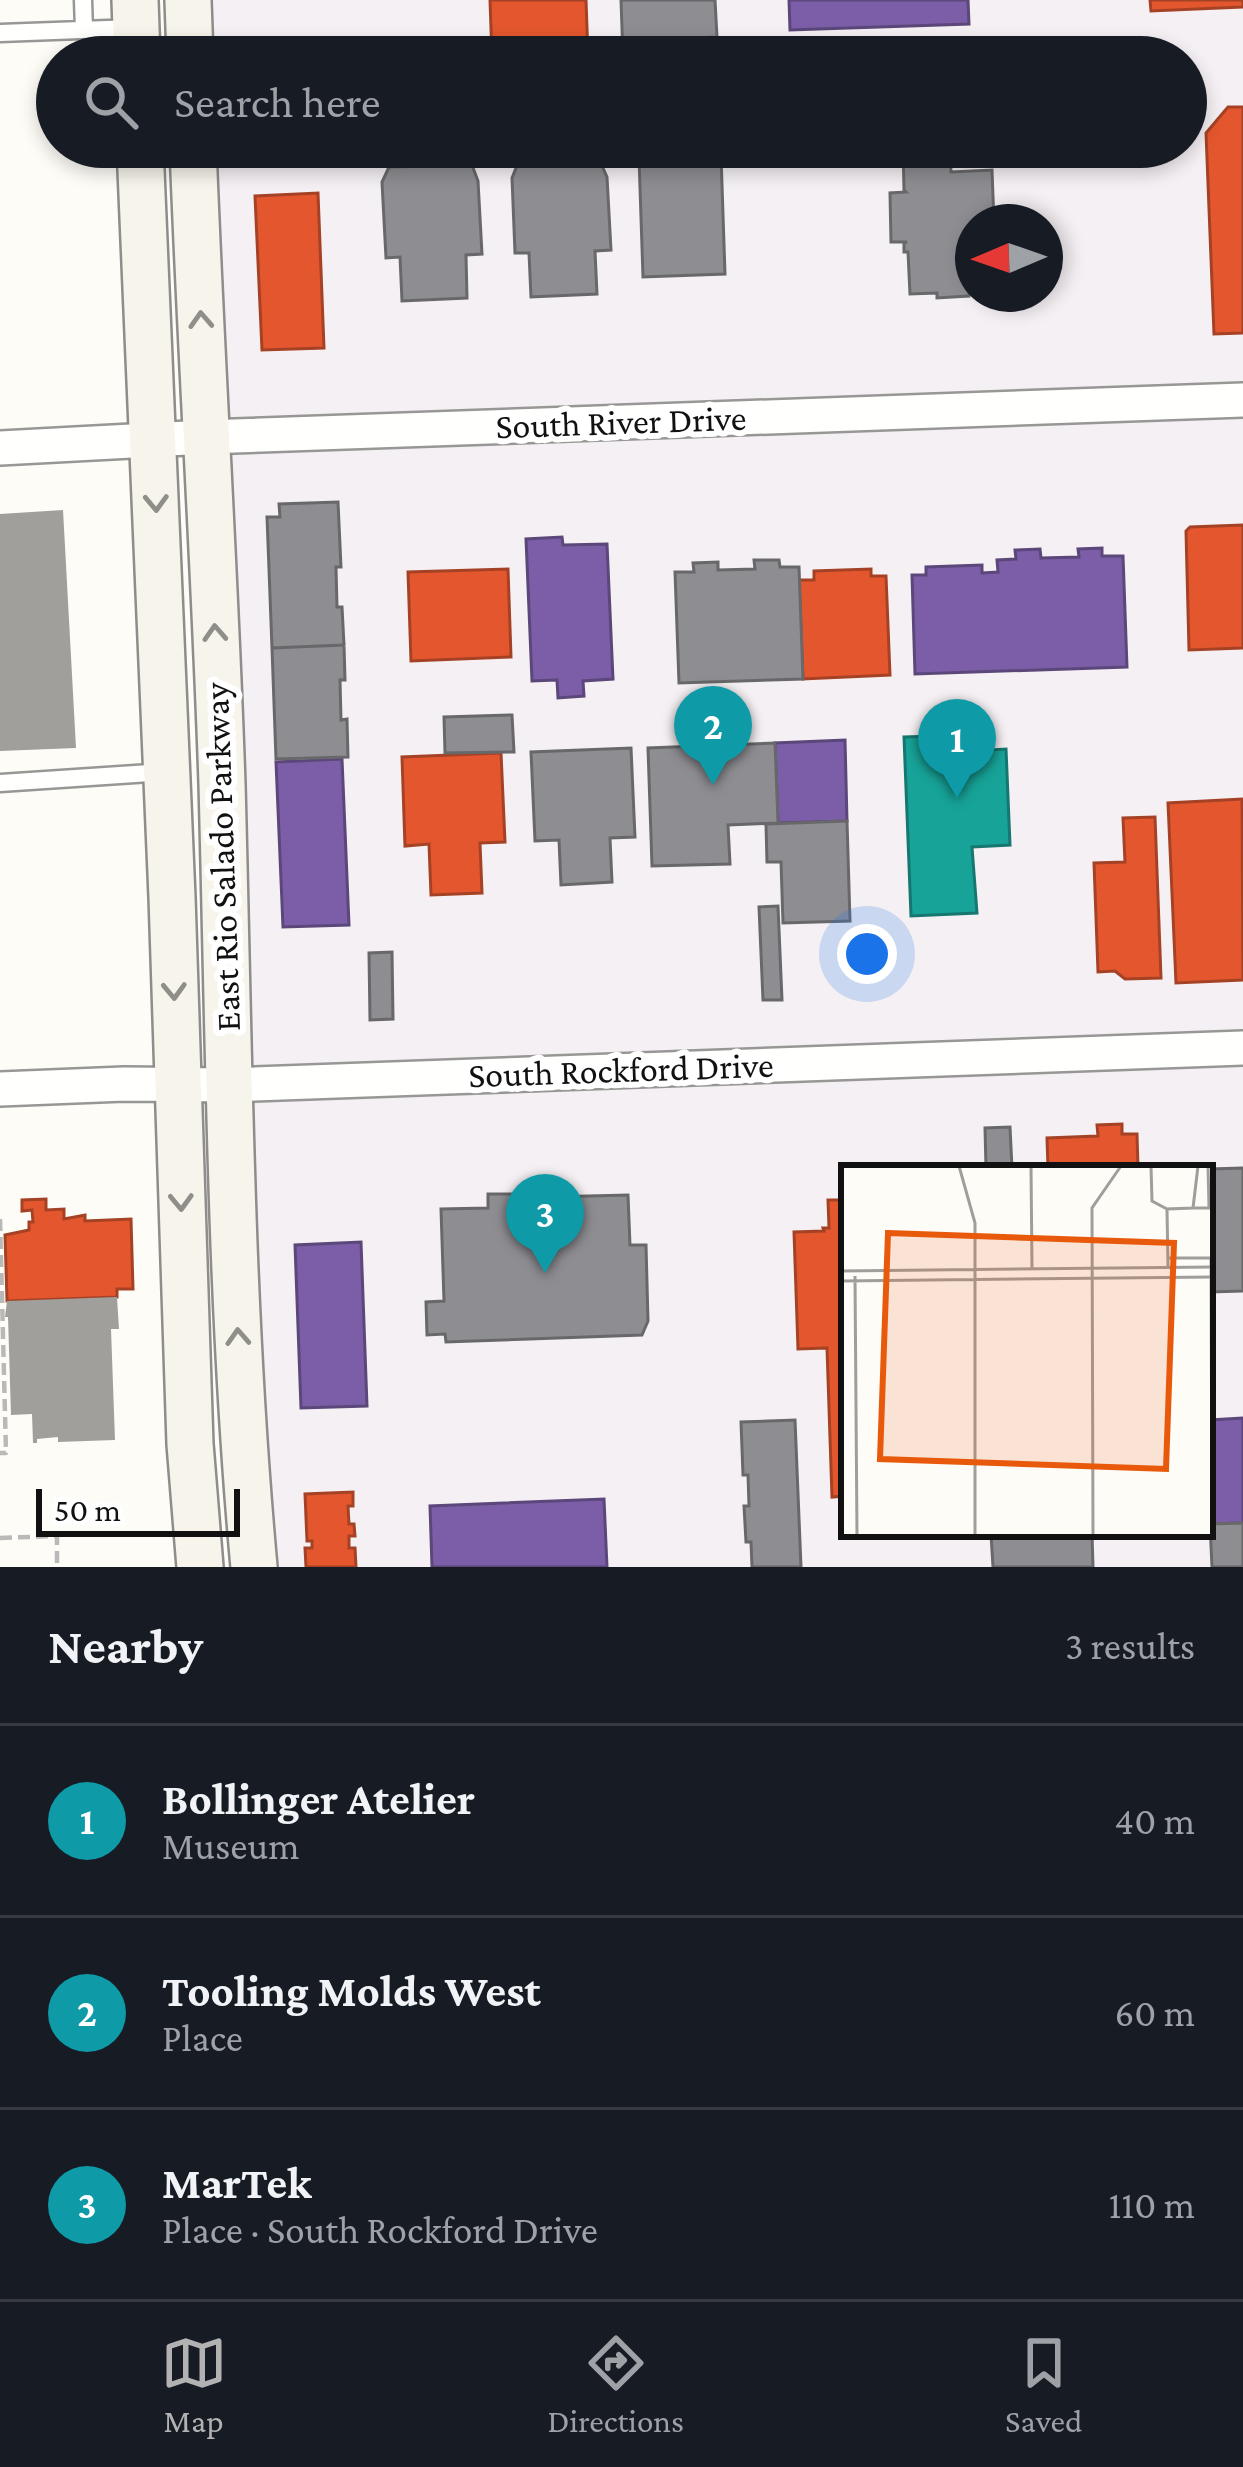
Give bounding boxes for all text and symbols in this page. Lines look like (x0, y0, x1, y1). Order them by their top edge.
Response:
search box (36, 36, 1207, 168)
icon: search (78, 69, 144, 135)
text: Search here (174, 77, 381, 127)
north arrow (955, 204, 1063, 312)
one-way arrow (188, 310, 214, 329)
street label: South River Drive (495, 398, 747, 446)
one-way arrow (143, 494, 169, 513)
one-way arrow (202, 623, 228, 642)
street label: East Rio Salado Parkway (196, 682, 248, 1032)
pin: 2 (674, 686, 752, 785)
pin: 1 (918, 699, 996, 798)
your location (837, 924, 897, 984)
one-way arrow (161, 982, 187, 1001)
street label: South Rockford Drive (468, 1045, 774, 1095)
inset map (841, 1165, 1213, 1537)
pin: 3 (506, 1174, 584, 1273)
one-way arrow (168, 1193, 194, 1212)
one-way arrow (225, 1327, 251, 1346)
scale bar (36, 1483, 240, 1536)
text: 50 m (54, 1491, 121, 1528)
text: Nearby (48, 1617, 203, 1674)
text: 3 results (1065, 1624, 1195, 1667)
text: Bollinger Atelier (162, 1774, 475, 1824)
text: 1 (80, 1799, 94, 1842)
text: 40 m (1114, 1799, 1195, 1842)
text: Museum (162, 1824, 300, 1867)
text: Tooling Molds West (162, 1966, 541, 2016)
text: 2 (77, 1991, 97, 2034)
text: 60 m (1114, 1991, 1195, 2034)
text: Place (162, 2016, 243, 2059)
text: MarTek (162, 2158, 312, 2208)
text: 3 (77, 2183, 97, 2226)
text: 110 m (1108, 2183, 1195, 2226)
text: Place · South Rockford Drive (162, 2208, 598, 2251)
tab: Map (161, 2330, 227, 2439)
tab: Directions (548, 2330, 684, 2439)
tab: Saved (1005, 2330, 1082, 2439)

